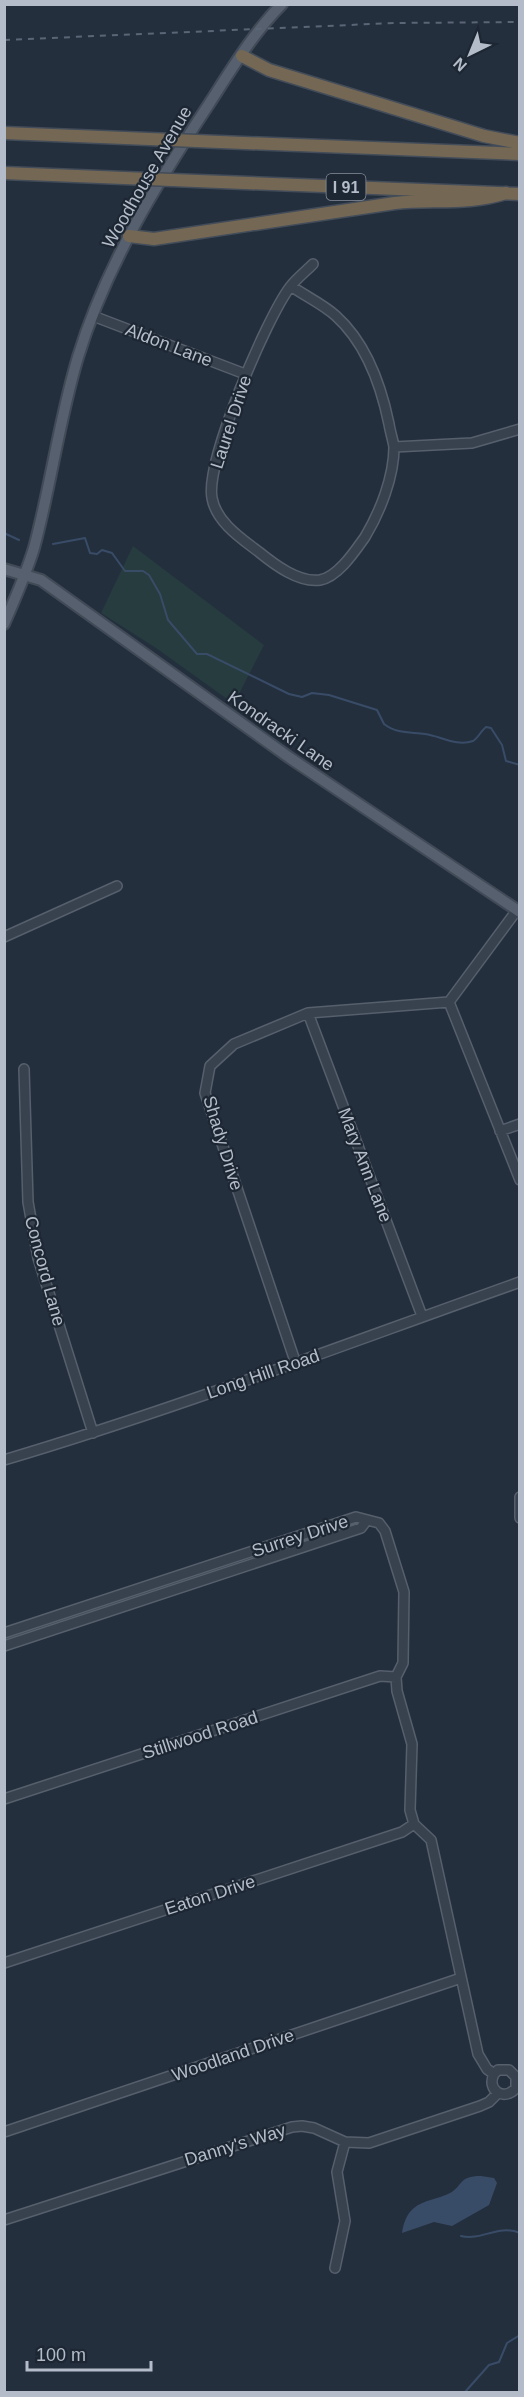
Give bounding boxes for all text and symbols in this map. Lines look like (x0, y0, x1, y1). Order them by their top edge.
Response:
north arrow (440, 24, 500, 84)
text: N (450, 54, 470, 75)
street label: Woodhouse Avenue (98, 103, 196, 251)
road number: I 91 (326, 174, 366, 200)
street label: Aldon Lane (123, 319, 215, 371)
street label: Laurel Drive (206, 373, 256, 471)
street label: Kondracki Lane (224, 687, 338, 775)
street label: Shady Drive (199, 1093, 247, 1193)
street label: Mary Ann Lane (334, 1105, 396, 1225)
street label: Concord Lane (21, 1214, 69, 1328)
street label: Long Hill Road (204, 1345, 322, 1403)
street label: Surrey Drive (249, 1511, 351, 1561)
street label: Stillwood Road (140, 1707, 260, 1763)
street label: Eaton Drive (162, 1871, 258, 1919)
street label: Woodland Drive (169, 2025, 297, 2085)
street label: Danny's Way (182, 2120, 288, 2170)
scale bar (27, 2334, 152, 2372)
text: 100 m (36, 2345, 86, 2365)

